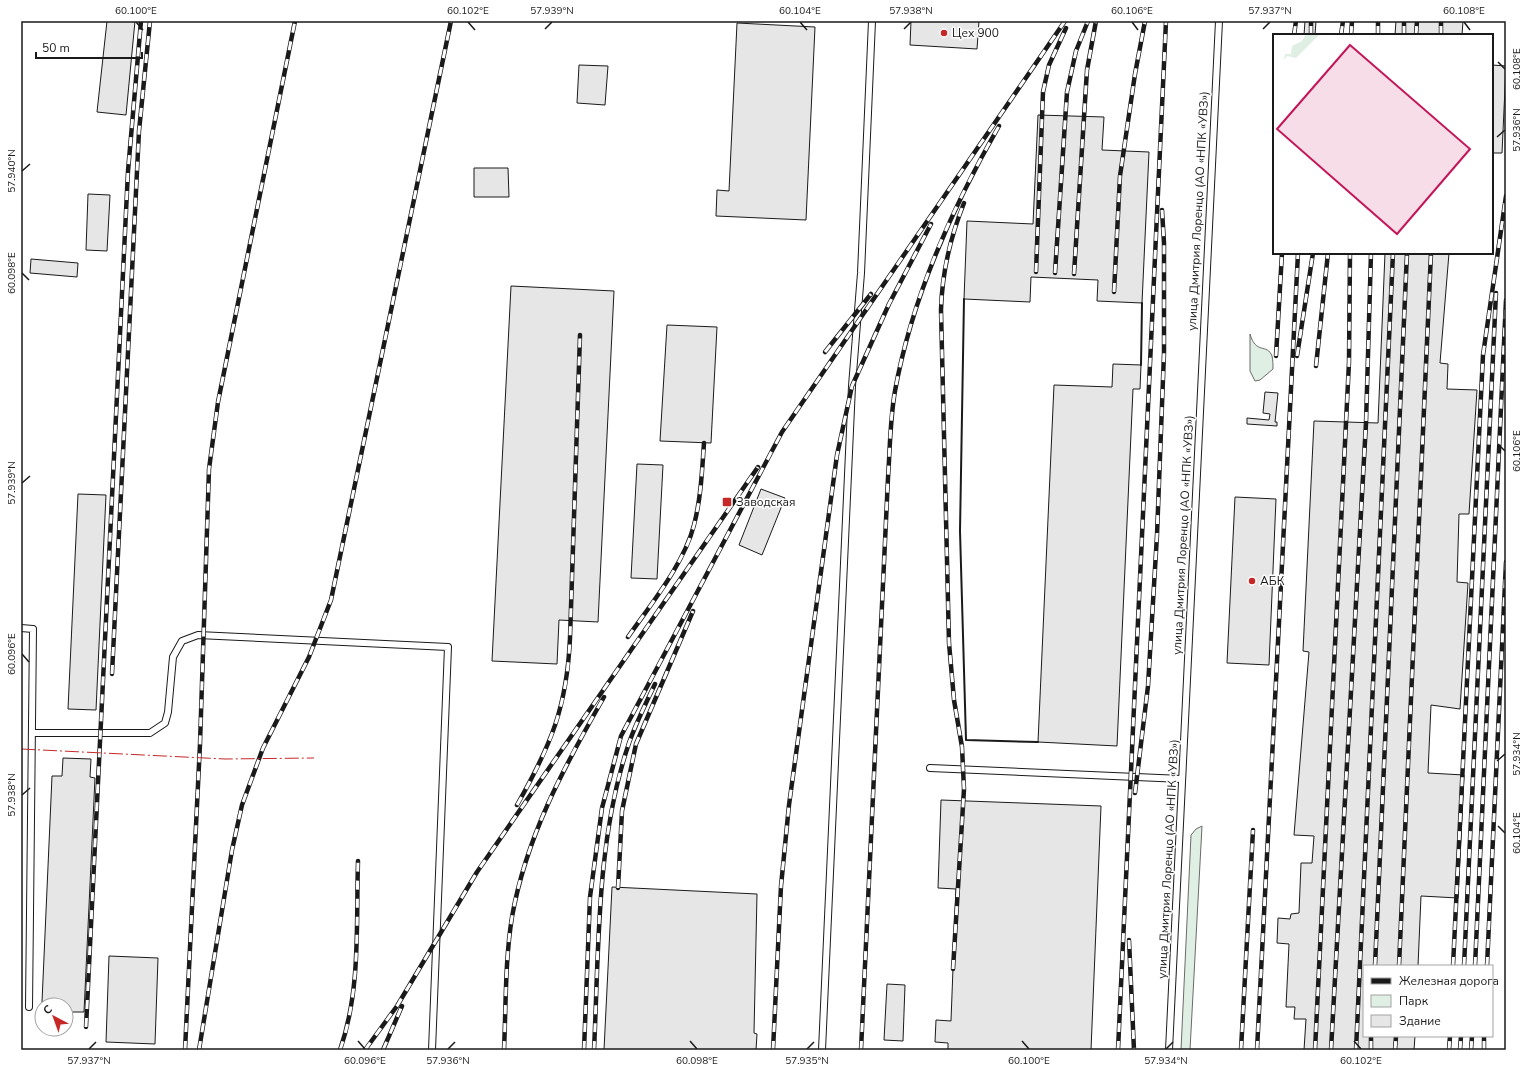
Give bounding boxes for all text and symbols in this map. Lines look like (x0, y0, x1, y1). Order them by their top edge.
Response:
text: 60.100°E (115, 4, 157, 18)
text: 60.102°E (447, 4, 489, 18)
text: 57.939°N (530, 4, 574, 18)
text: 60.104°E (779, 4, 821, 18)
text: 57.938°N (889, 4, 933, 18)
text: 60.106°E (1111, 4, 1153, 18)
text: 57.937°N (1248, 4, 1292, 18)
text: 60.108°E (1443, 4, 1485, 18)
place label: Цех 900 (952, 25, 999, 41)
marker: Цех 900 (939, 28, 949, 38)
scale bar (36, 34, 142, 60)
inset map (1273, 34, 1493, 254)
text: 50 m (42, 40, 70, 56)
text: 60.108°E (1510, 48, 1524, 90)
street label: улица Дмитрия Лоренцо (АО «НПК «УВЗ») (1184, 91, 1212, 331)
text: 57.936°N (1510, 108, 1524, 152)
text: 57.940°N (5, 149, 19, 193)
text: 60.098°E (5, 252, 19, 294)
street label: улица Дмитрия Лоренцо (АО «НПК «УВЗ») (1169, 415, 1197, 655)
text: 60.106°E (1510, 430, 1524, 472)
text: 57.939°N (5, 461, 19, 505)
place label: Заводская (736, 494, 796, 510)
marker: Заводская (721, 496, 733, 508)
place label: АБК (1260, 573, 1285, 589)
marker: АБК (1247, 576, 1257, 586)
text: 60.096°E (5, 633, 19, 675)
text: 57.934°N (1510, 732, 1524, 776)
street label: улица Дмитрия Лоренцо (АО «НПК «УВЗ») (1154, 739, 1182, 979)
text: 57.938°N (5, 773, 19, 817)
text: 60.104°E (1510, 812, 1524, 854)
legend (1363, 965, 1493, 1037)
text: Железная дорога (1399, 973, 1499, 989)
text: Парк (1399, 993, 1429, 1009)
north arrow (34, 997, 74, 1037)
text: С (40, 1001, 56, 1018)
text: Здание (1399, 1013, 1441, 1029)
text: 57.937°N (67, 1054, 111, 1068)
text: 60.096°E (344, 1054, 386, 1068)
text: 57.936°N (426, 1054, 470, 1068)
text: 60.098°E (676, 1054, 718, 1068)
text: 57.935°N (785, 1054, 829, 1068)
text: 60.100°E (1008, 1054, 1050, 1068)
text: 57.934°N (1144, 1054, 1188, 1068)
text: 60.102°E (1340, 1054, 1382, 1068)

